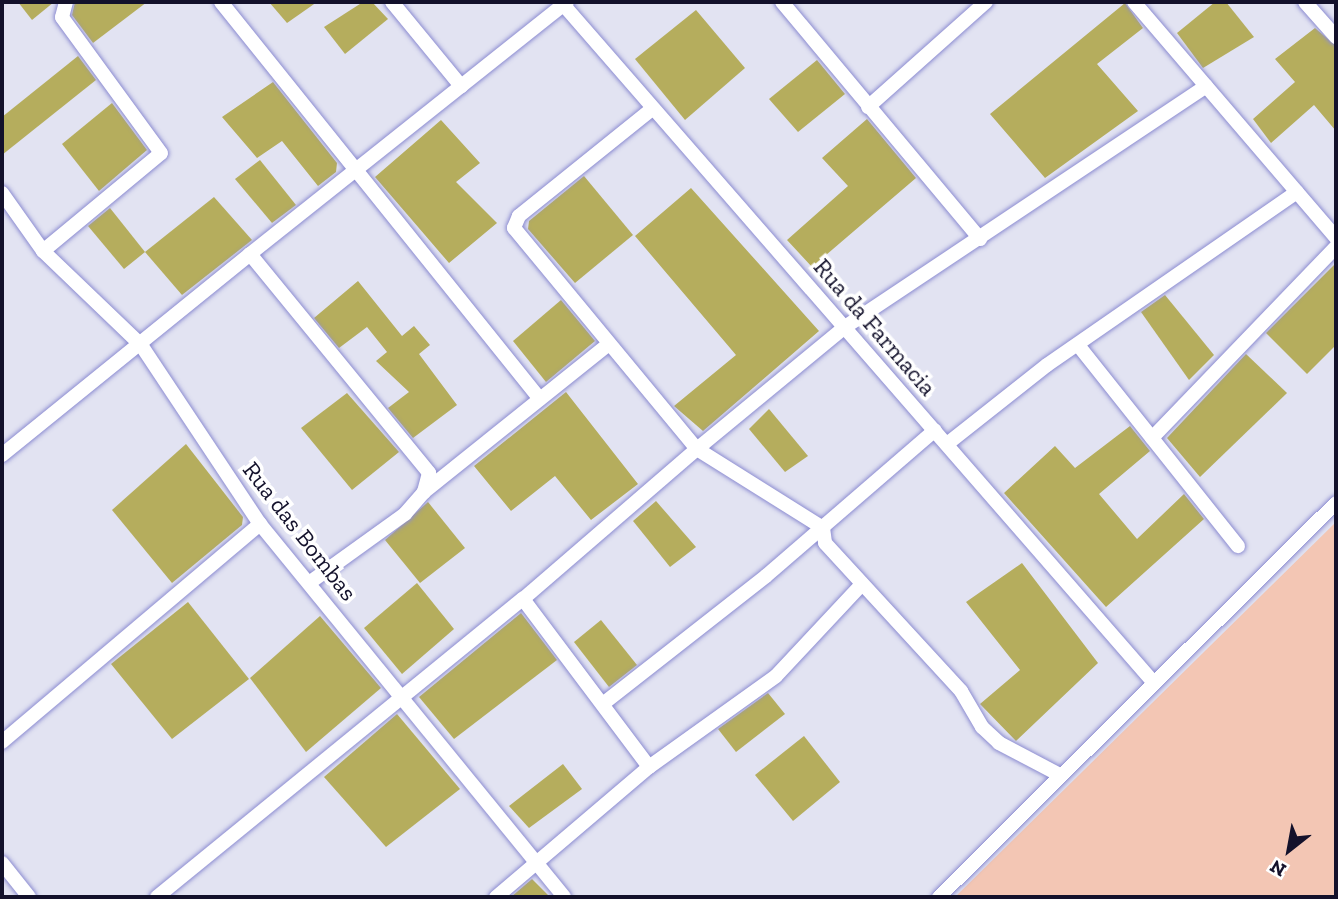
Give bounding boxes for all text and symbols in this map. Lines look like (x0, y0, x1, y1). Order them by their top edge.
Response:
street label: Rua da Farmacia (808, 253, 942, 401)
street label: Rua das Bombas (237, 456, 363, 606)
north arrow (1254, 815, 1324, 885)
text: N (1266, 855, 1290, 882)

